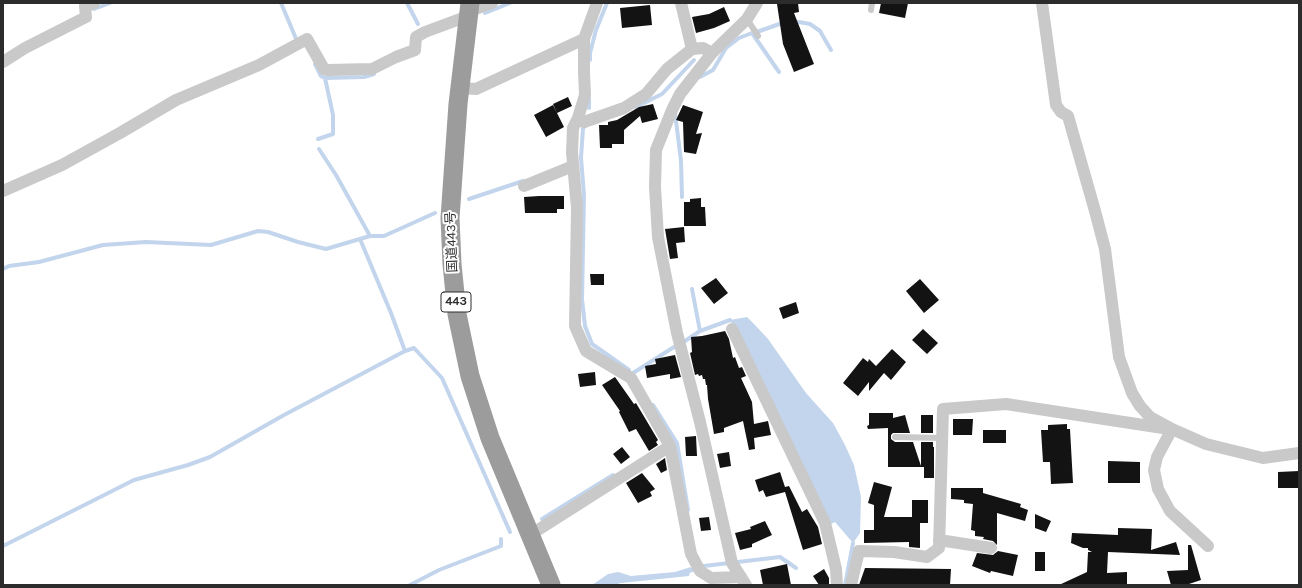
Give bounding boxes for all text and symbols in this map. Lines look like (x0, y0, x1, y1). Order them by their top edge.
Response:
street label: 国道443号 (443, 211, 461, 273)
road number: 443 (441, 292, 471, 312)

